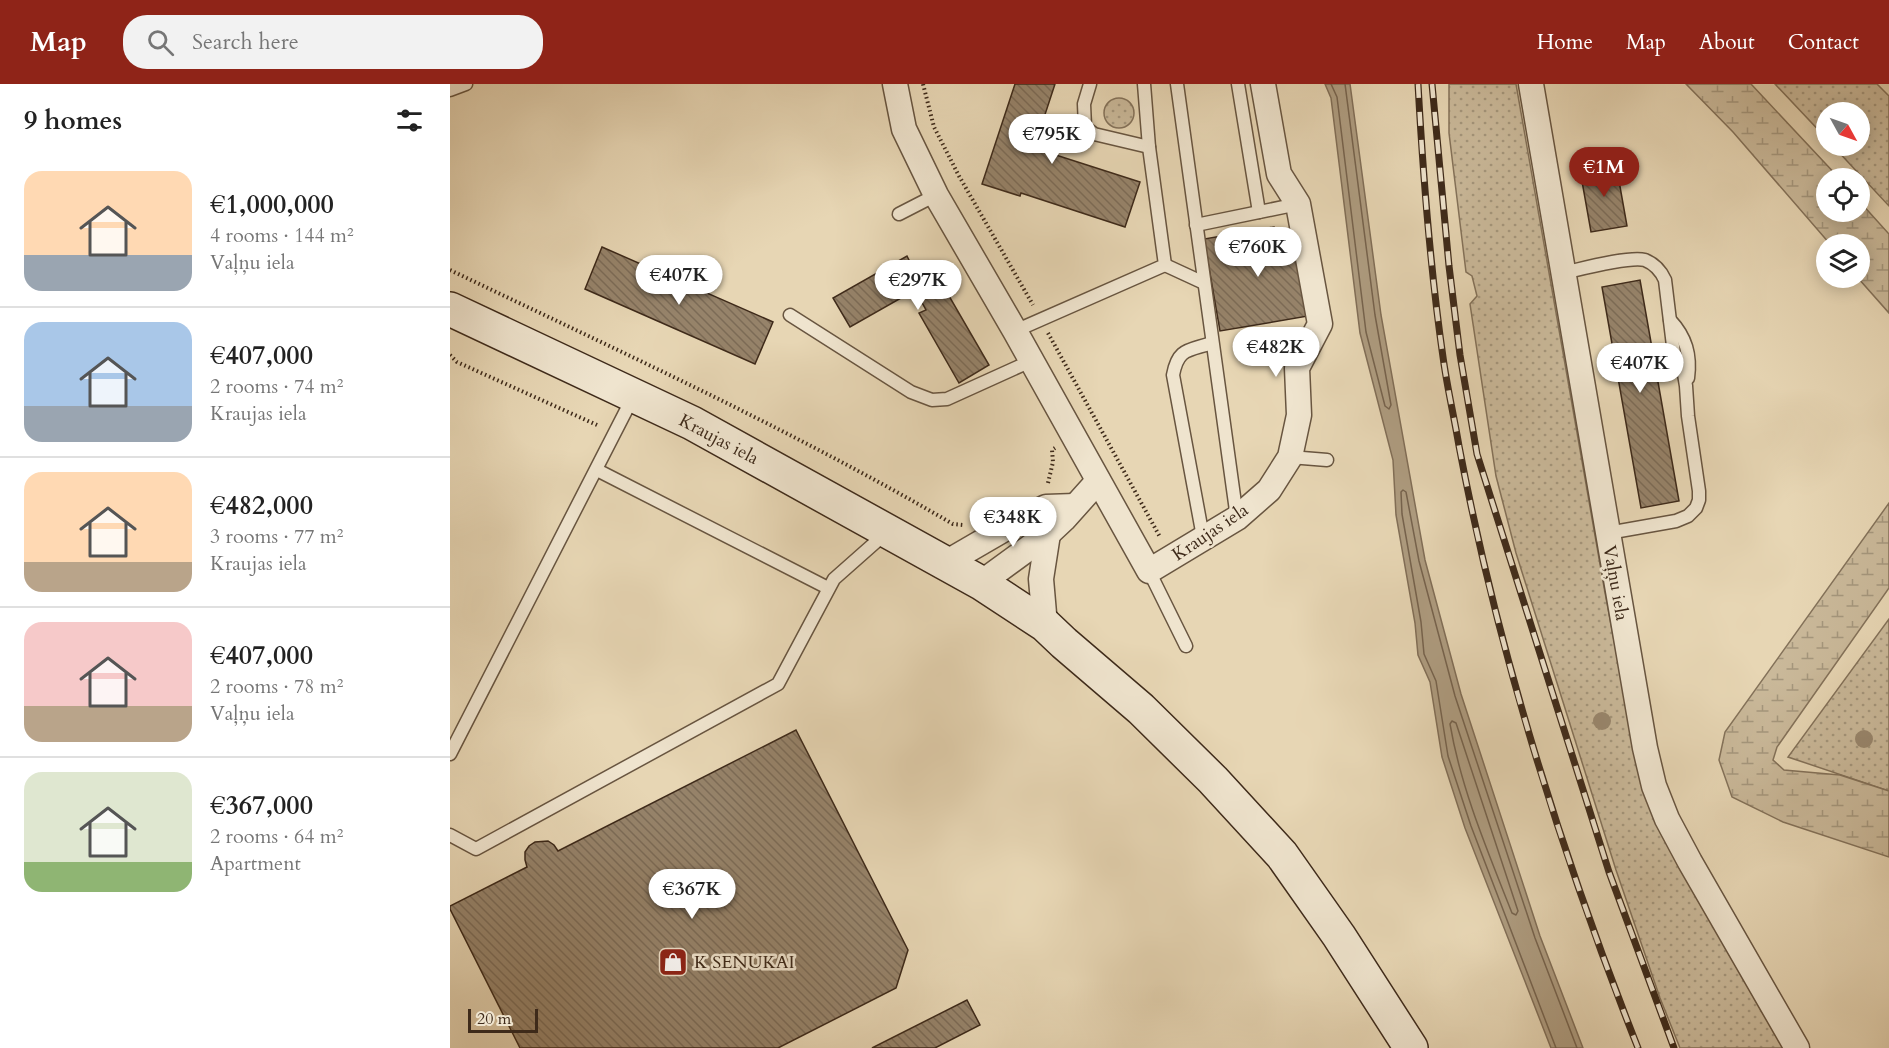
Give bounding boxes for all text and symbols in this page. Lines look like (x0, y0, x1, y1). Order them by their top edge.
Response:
search box (123, 15, 543, 69)
text: Map (30, 23, 87, 61)
icon: search (144, 26, 177, 59)
text: Search here (192, 27, 299, 57)
text: Home (1537, 28, 1593, 57)
text: Map (1626, 28, 1666, 57)
text: About (1699, 28, 1755, 57)
text: Contact (1788, 28, 1859, 57)
north arrow (1816, 102, 1870, 156)
map controls (1816, 102, 1870, 288)
text: 9 homes (24, 103, 122, 138)
icon: filters (393, 104, 426, 137)
pin: €795K (1010, 114, 1094, 165)
text: €795K (1023, 120, 1081, 147)
pin: €1M (1575, 147, 1633, 198)
text: €1M (1583, 153, 1625, 180)
button: locate (1816, 168, 1870, 222)
text: €1,000,000 (210, 187, 334, 222)
icon: home (72, 195, 144, 267)
text: 4 rooms · 144 m² (210, 222, 354, 249)
pin: €760K (1216, 227, 1300, 278)
text: €760K (1229, 233, 1287, 260)
button: layers (1816, 234, 1870, 288)
text: Vaļņu iela (210, 249, 295, 276)
pin: €407K (637, 255, 721, 306)
pin: €297K (876, 260, 960, 311)
text: €407K (650, 261, 708, 288)
text: €297K (889, 266, 947, 293)
pin: €482K (1234, 327, 1318, 378)
text: €482K (1247, 333, 1305, 360)
text: €407,000 (210, 338, 313, 373)
pin: €407K (1598, 343, 1682, 394)
icon: home (72, 346, 144, 418)
text: €407K (1611, 349, 1669, 376)
text: 2 rooms · 74 m² (210, 373, 343, 400)
text: Kraujas iela (210, 400, 307, 427)
street label: Kraujas iela (675, 408, 763, 471)
text: €482,000 (210, 488, 313, 523)
icon: home (72, 496, 144, 568)
pin: €348K (971, 497, 1055, 548)
street label: Kraujas iela (1167, 498, 1253, 567)
text: €348K (984, 503, 1042, 530)
text: 3 rooms · 77 m² (210, 523, 343, 550)
street label: Vaļņu iela (1597, 543, 1634, 623)
text: Kraujas iela (210, 550, 307, 577)
text: €407,000 (210, 638, 313, 673)
icon: home (72, 646, 144, 718)
text: 2 rooms · 78 m² (210, 673, 343, 700)
text: Vaļņu iela (210, 700, 295, 727)
text: €367,000 (210, 788, 313, 823)
icon: home (72, 796, 144, 868)
text: 2 rooms · 64 m² (210, 823, 343, 850)
text: Apartment (210, 850, 301, 877)
pin: €367K (650, 869, 734, 920)
text: €367K (663, 875, 721, 902)
shop icon: K SENUKAI (657, 946, 689, 978)
place label: K SENUKAI (694, 950, 795, 975)
scale bar (468, 1006, 538, 1034)
text: 20 m (477, 1008, 511, 1030)

